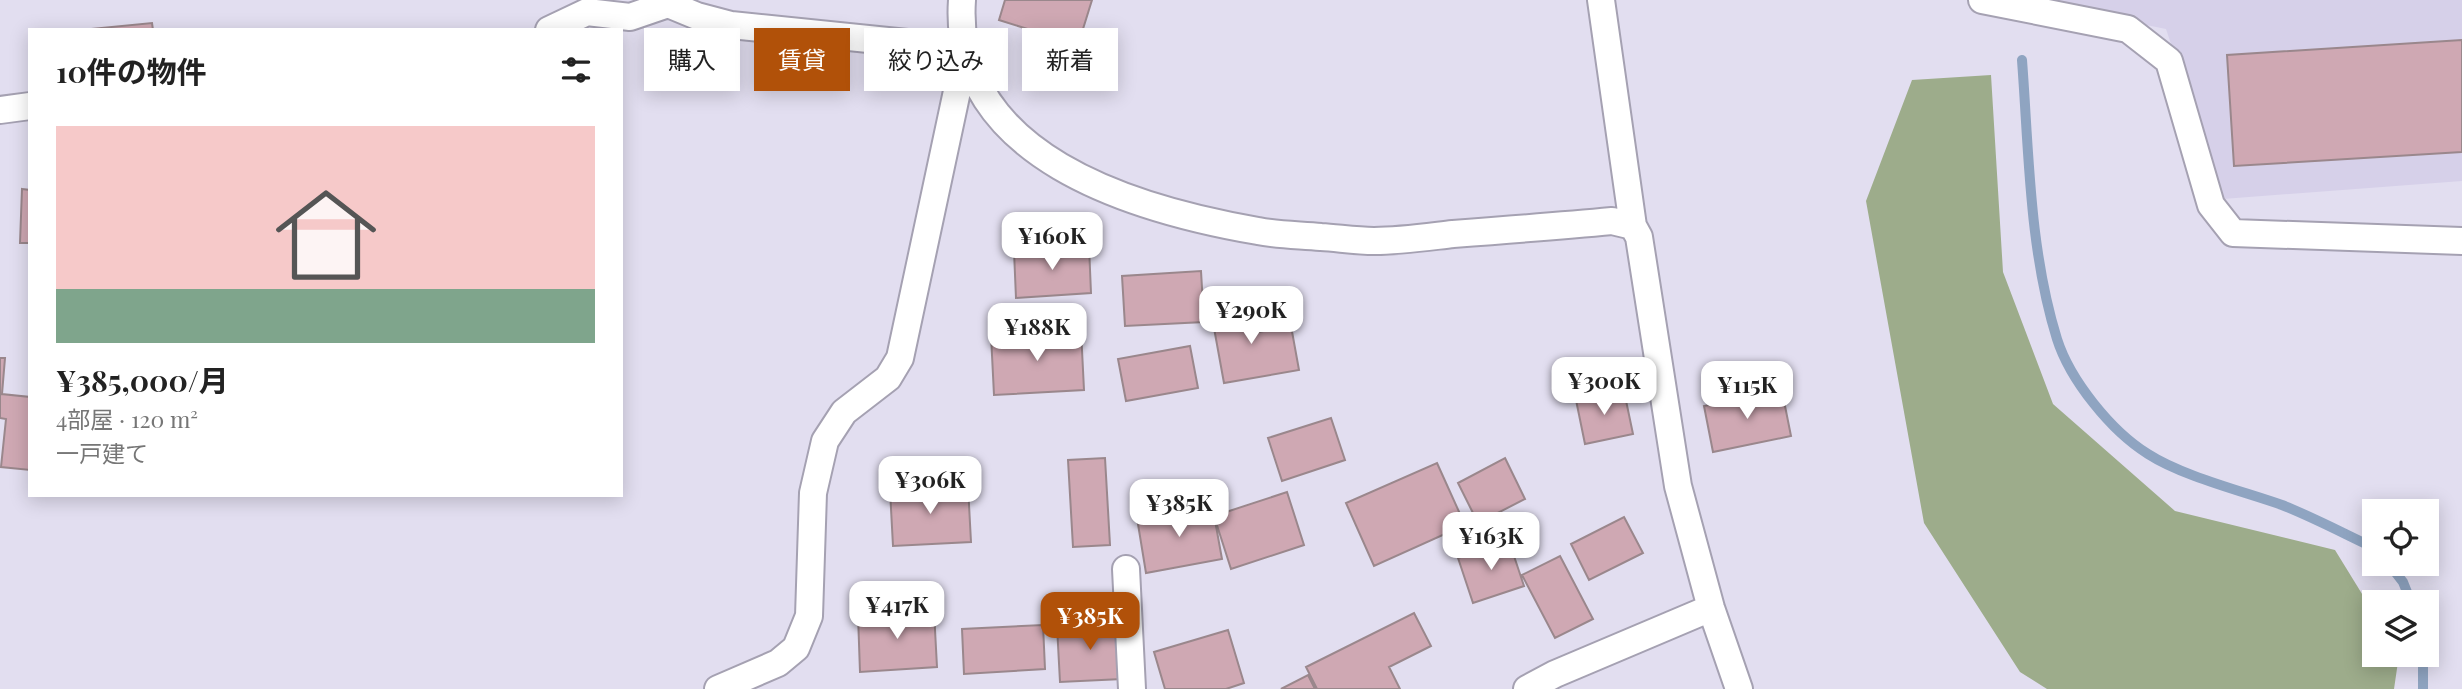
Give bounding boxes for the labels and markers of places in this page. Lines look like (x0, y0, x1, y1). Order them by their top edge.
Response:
pin: ¥160K (1003, 212, 1101, 272)
pin: ¥290K (1202, 286, 1300, 346)
pin: ¥188K (988, 304, 1086, 363)
pin: ¥300K (1555, 358, 1653, 417)
pin: ¥115K (1698, 362, 1796, 421)
pin: ¥306K (881, 456, 979, 516)
pin: ¥385K (1130, 480, 1228, 539)
pin: ¥163K (1442, 512, 1540, 572)
pin: ¥417K (848, 582, 946, 641)
pin: ¥385K (1041, 592, 1139, 652)

